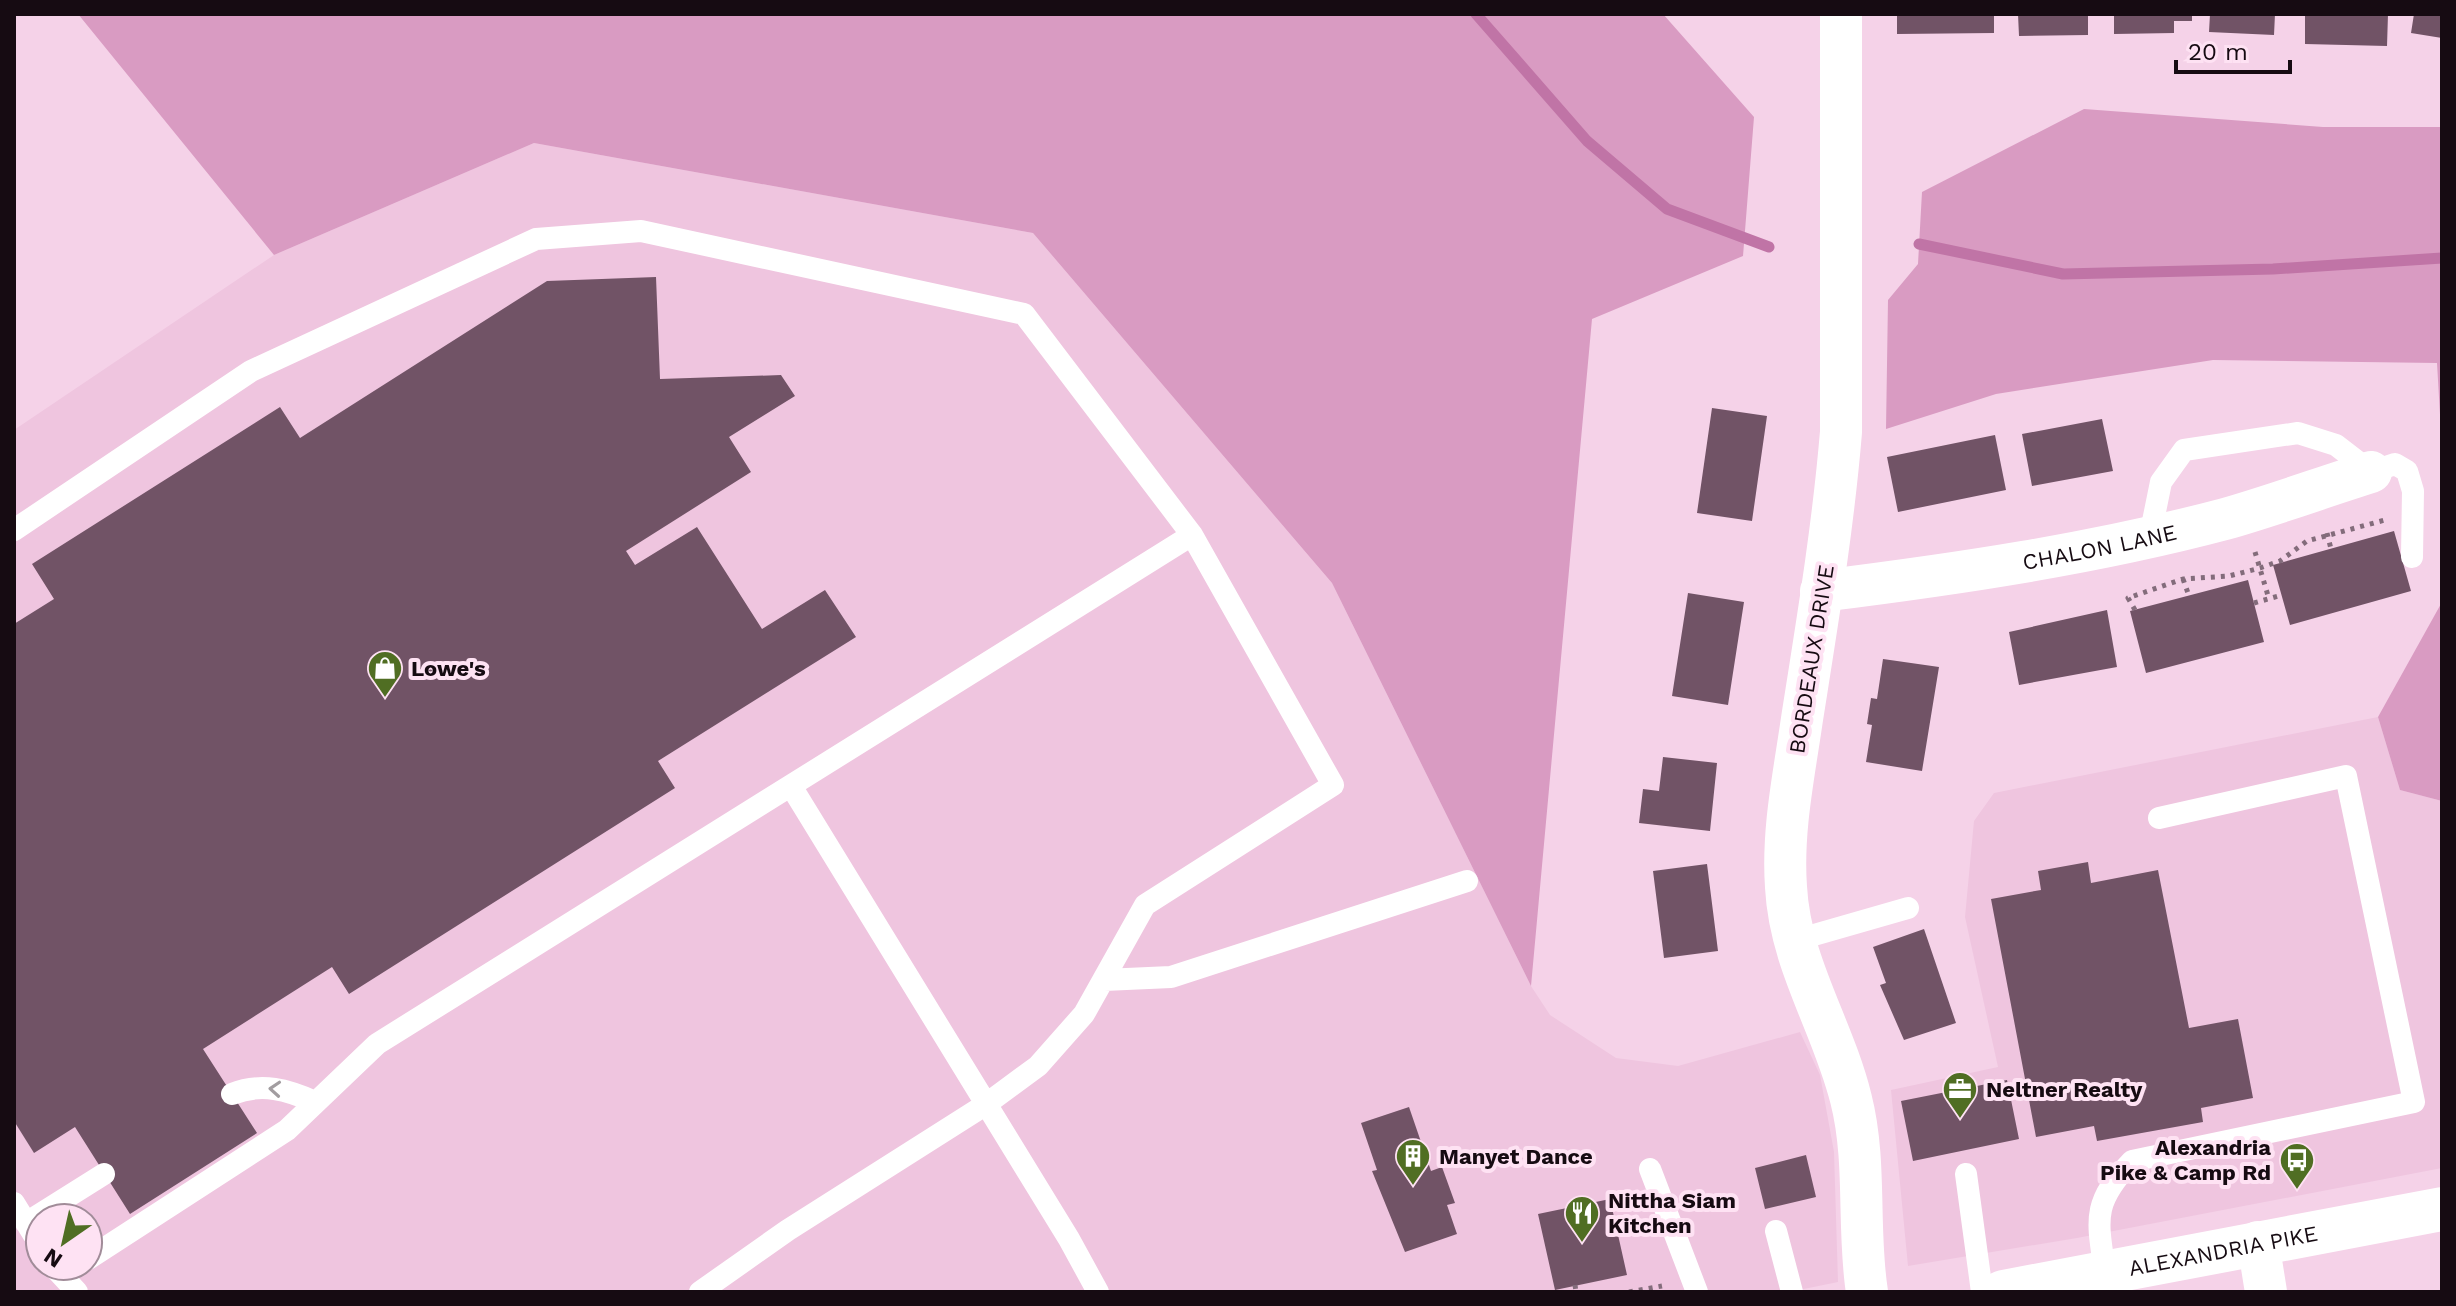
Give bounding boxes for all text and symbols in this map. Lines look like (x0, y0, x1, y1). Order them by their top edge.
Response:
scale bar (2176, 24, 2290, 74)
text: 20 m (2188, 38, 2248, 66)
street label: CHALON LANE (2021, 520, 2179, 575)
street label: BORDEAUX DRIVE (1784, 563, 1839, 755)
shop icon: Lowe's (366, 649, 404, 699)
place label: Lowe's (411, 656, 486, 681)
office icon: Neltner Realty (1941, 1070, 1979, 1120)
place label: Neltner Realty (1986, 1077, 2143, 1102)
one-way arrow (268, 1081, 281, 1098)
place label: Alexandria Pike & Camp Rd (2100, 1135, 2271, 1185)
building icon: Manyet Dance (1394, 1137, 1432, 1187)
bus stop icon: Alexandria Pike & Camp Rd (2278, 1141, 2316, 1191)
place label: Manyet Dance (1439, 1144, 1593, 1169)
place label: Nittha Siam Kitchen (1608, 1188, 1736, 1238)
restaurant icon: Nittha Siam Kitchen (1563, 1194, 1601, 1244)
north arrow (24, 1202, 104, 1282)
street label: ALEXANDRIA PIKE (2127, 1221, 2320, 1281)
text: N (39, 1243, 67, 1273)

